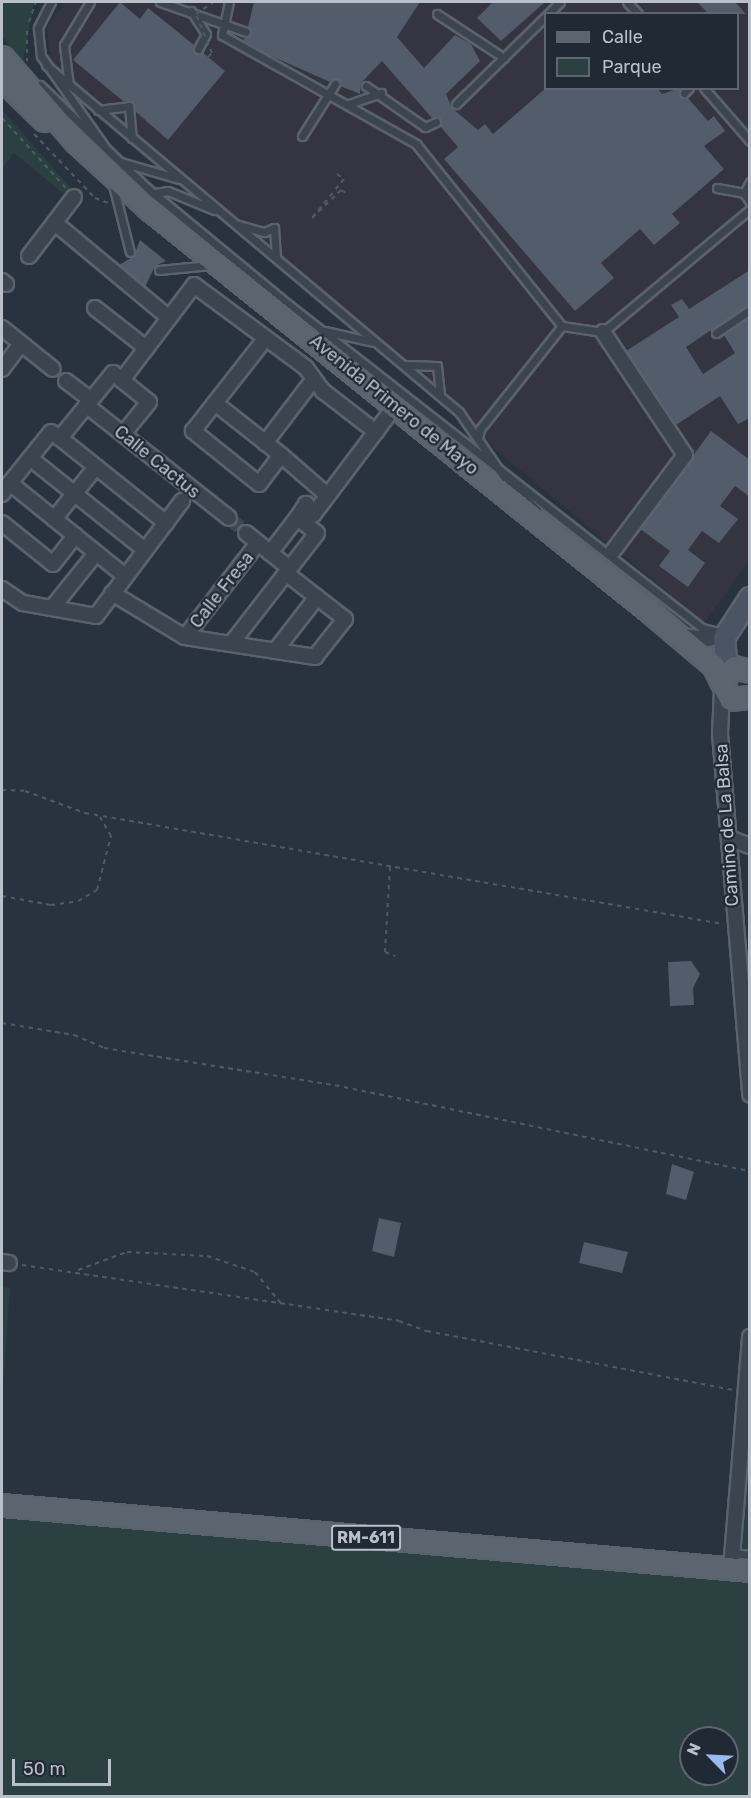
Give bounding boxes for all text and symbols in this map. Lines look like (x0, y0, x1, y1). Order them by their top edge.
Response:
legend (544, 12, 739, 90)
text: Calle (602, 26, 643, 48)
text: Parque (602, 56, 662, 78)
street label: Avenida Primero de Mayo (305, 330, 483, 480)
street label: Calle Cactus (110, 421, 204, 503)
street label: Calle Fresa (185, 547, 259, 633)
street label: Camino de La Balsa (711, 743, 743, 907)
road number: RM-611 (330, 1525, 402, 1551)
north arrow (679, 1726, 739, 1786)
text: N (683, 1740, 705, 1758)
scale bar (15, 1747, 114, 1785)
text: 50 m (23, 1758, 66, 1780)

